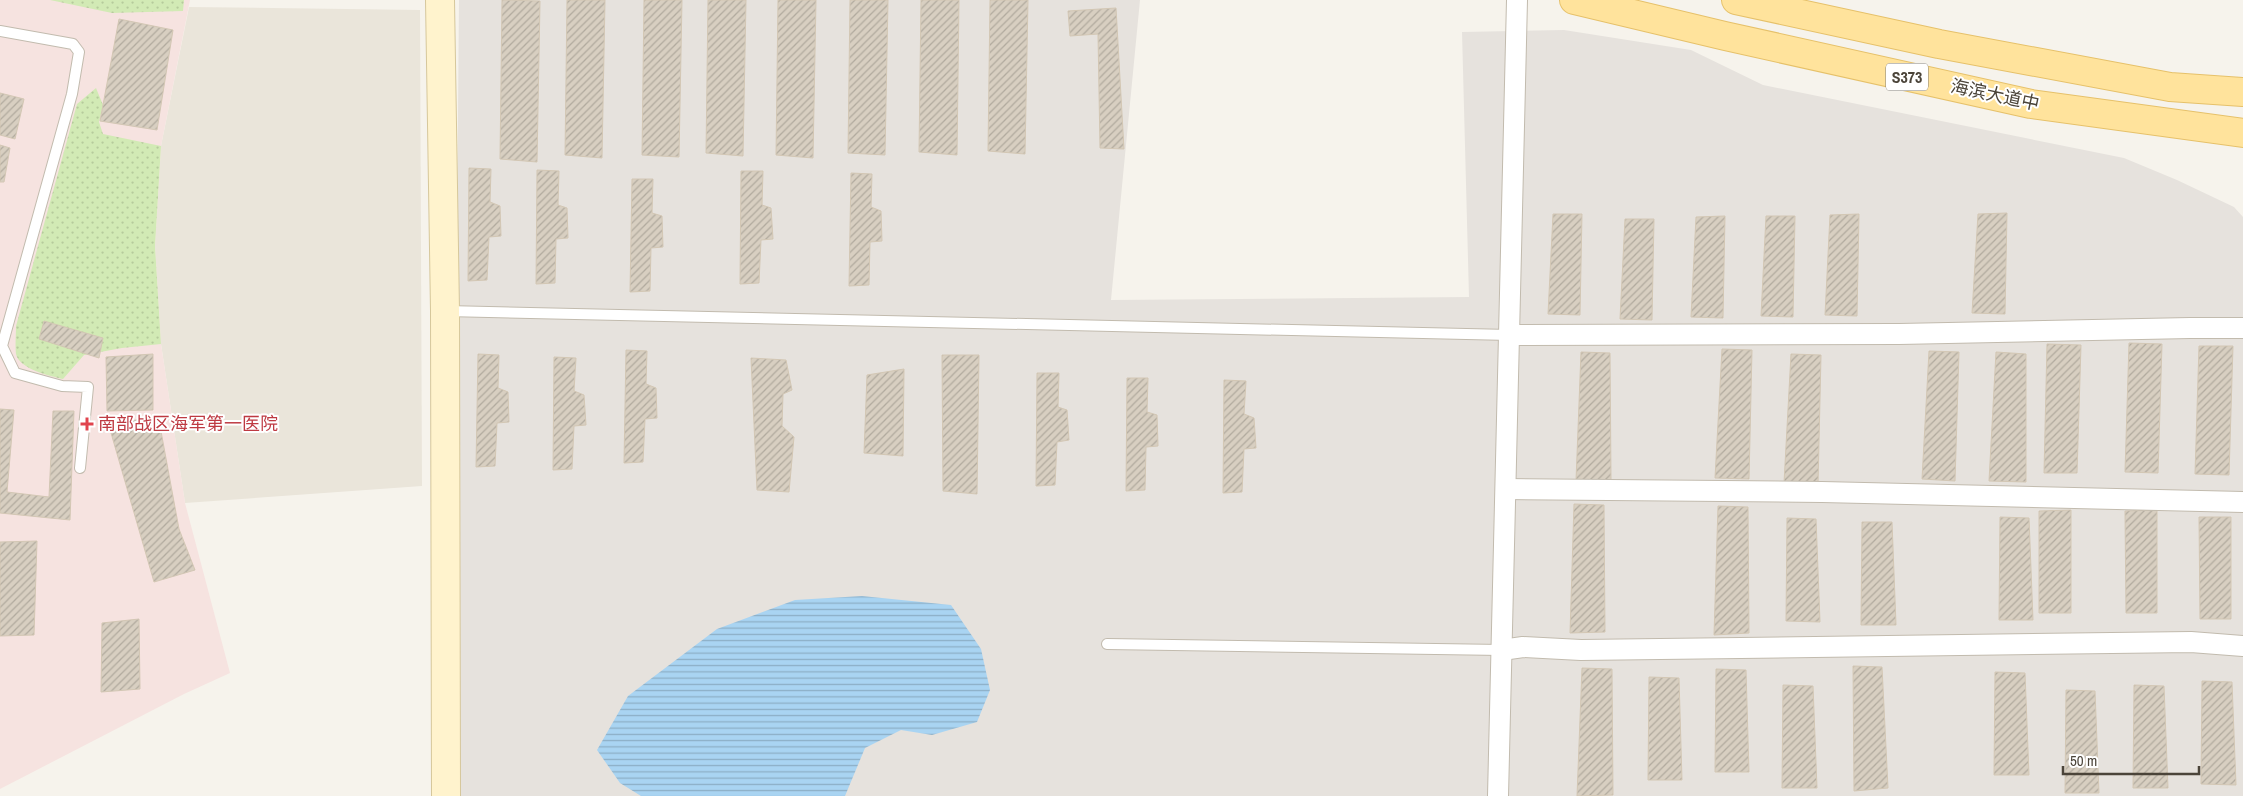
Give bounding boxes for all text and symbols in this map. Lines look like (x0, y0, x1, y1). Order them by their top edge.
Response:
road number: S373 (1886, 64, 1928, 90)
street label: 海滨大道中 (1948, 73, 2042, 116)
place label: 南部战区海军第一医院 (98, 411, 278, 436)
marker: 南部战区海军第一医院 (80, 417, 94, 431)
scale bar (2063, 744, 2199, 776)
text: 50 m (2070, 750, 2097, 771)

